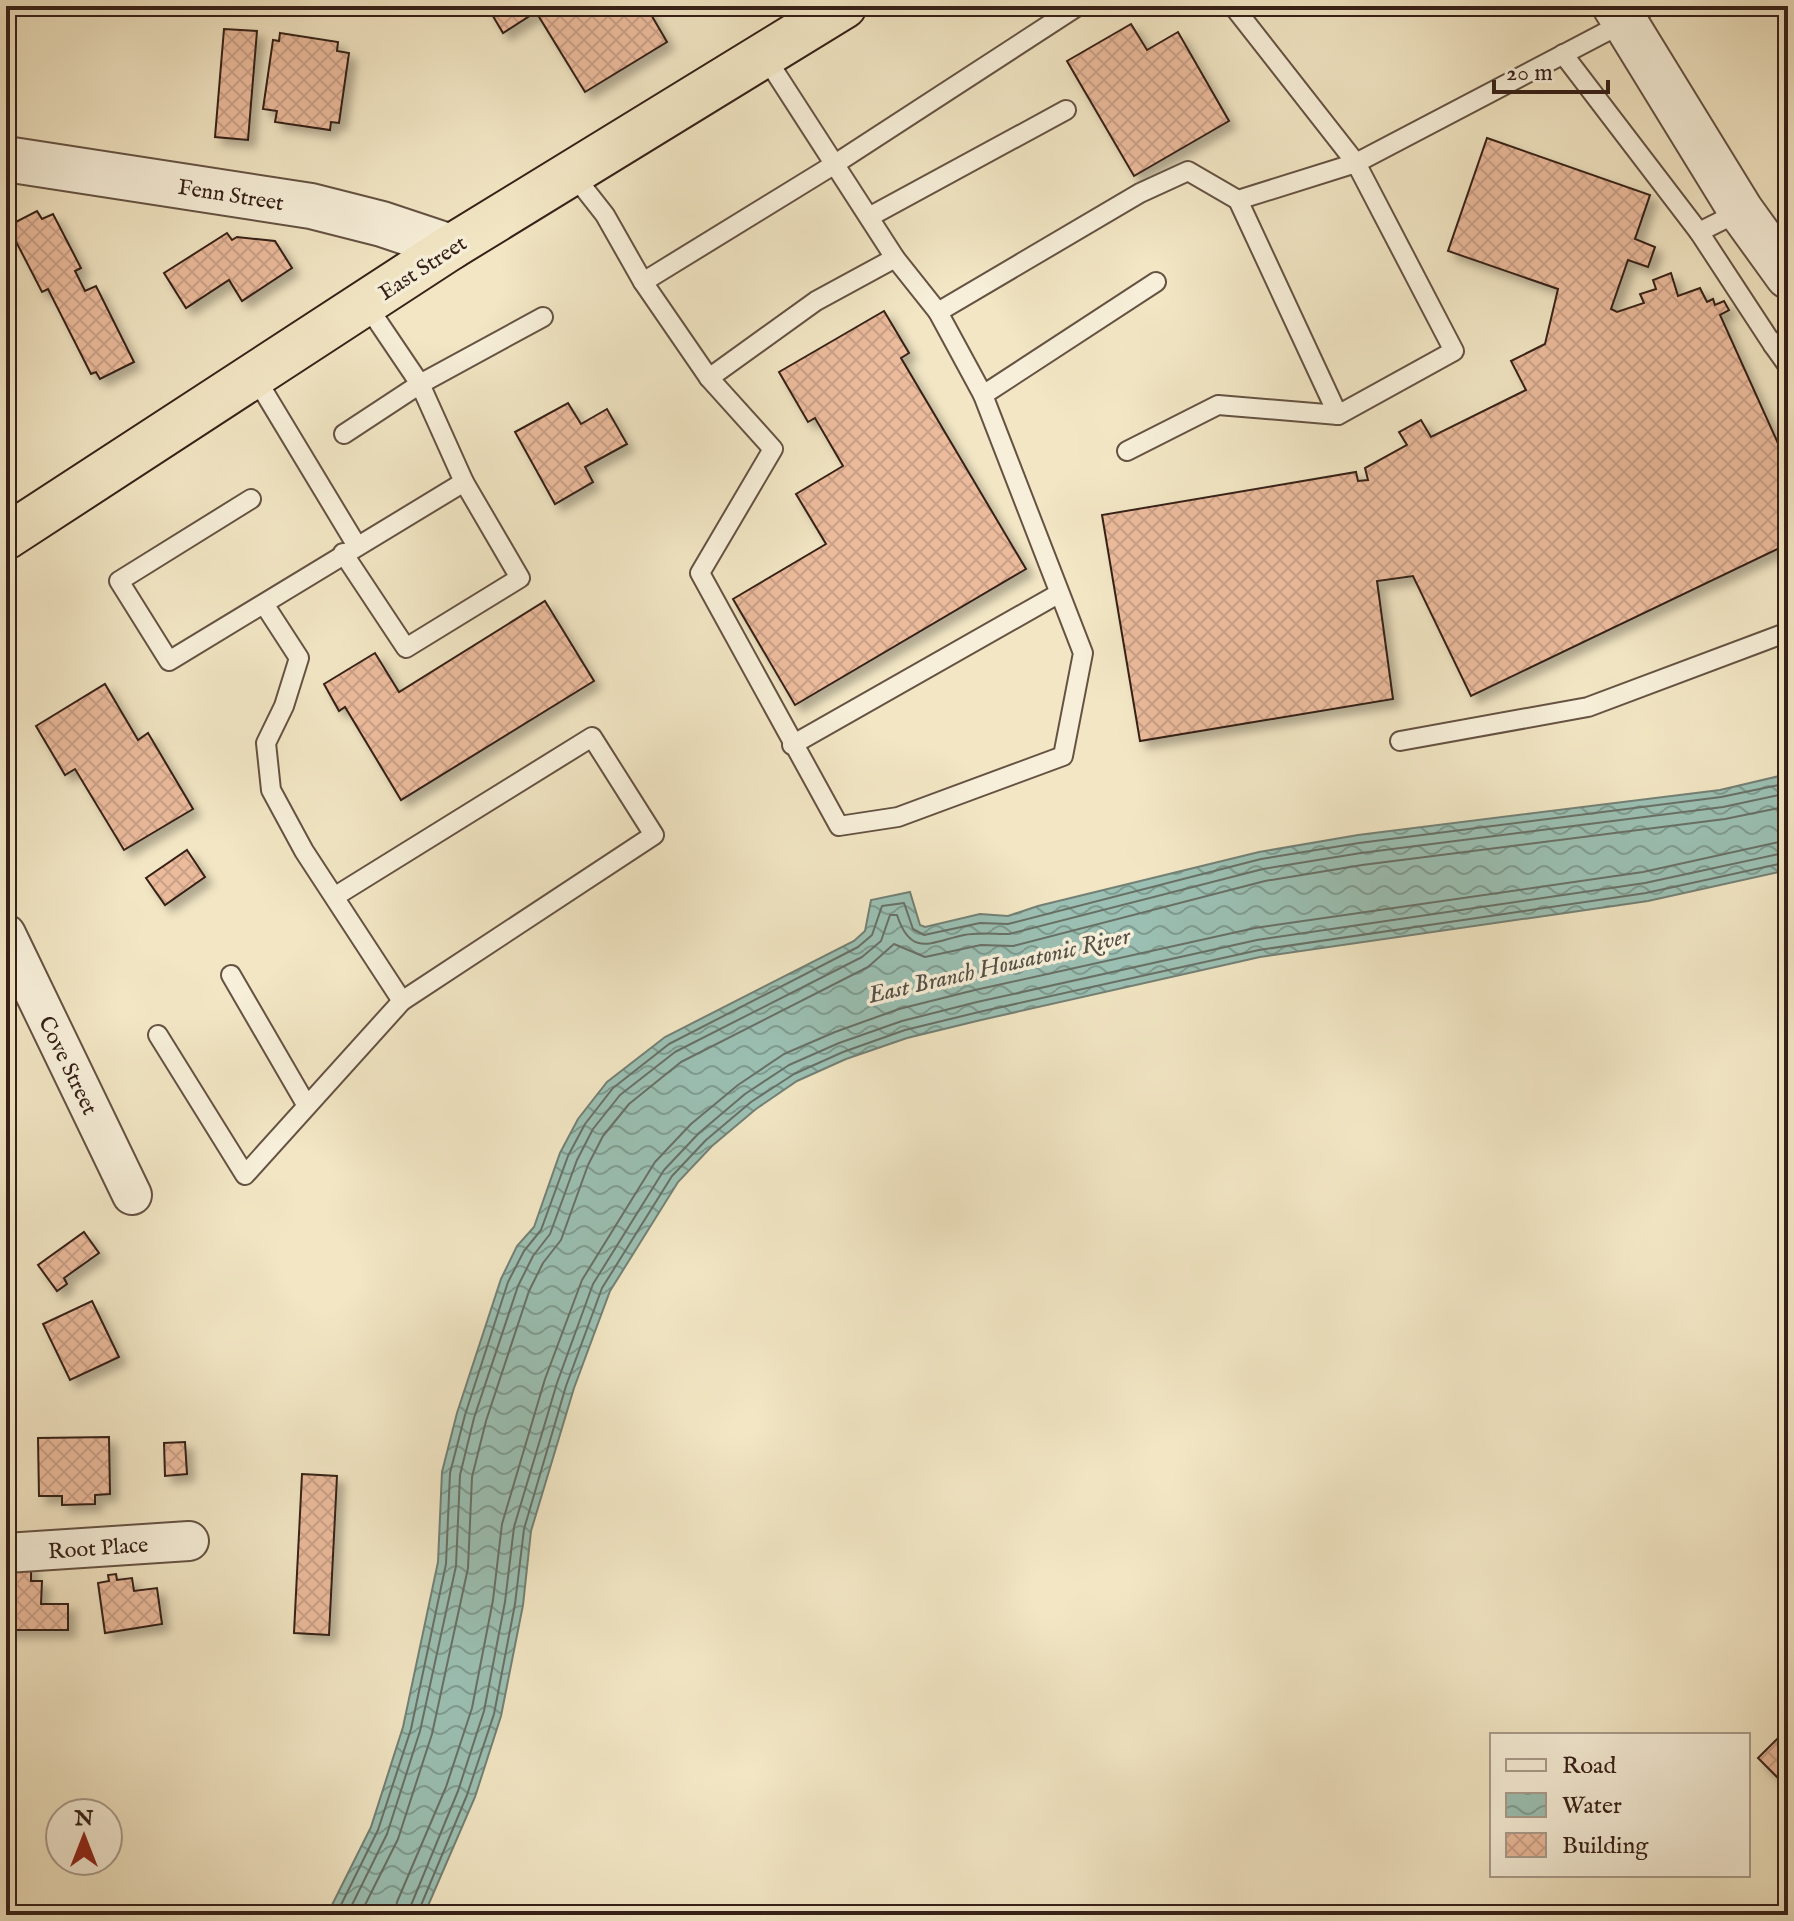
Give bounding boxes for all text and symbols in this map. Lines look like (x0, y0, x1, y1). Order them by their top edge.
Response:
scale bar (1494, 44, 1608, 94)
text: 20 m (1506, 58, 1553, 89)
street label: Fenn Street (176, 174, 286, 218)
street label: East Street (374, 230, 473, 308)
water label: East Branch Housatonic River (864, 921, 1135, 1012)
street label: Cove Street (31, 1012, 103, 1120)
street label: Root Place (47, 1532, 149, 1566)
legend (1490, 1733, 1750, 1877)
text: Road (1562, 1751, 1616, 1782)
text: Water (1562, 1791, 1622, 1822)
north arrow (44, 1797, 124, 1877)
text: N (73, 1805, 94, 1833)
text: Building (1562, 1831, 1649, 1862)

